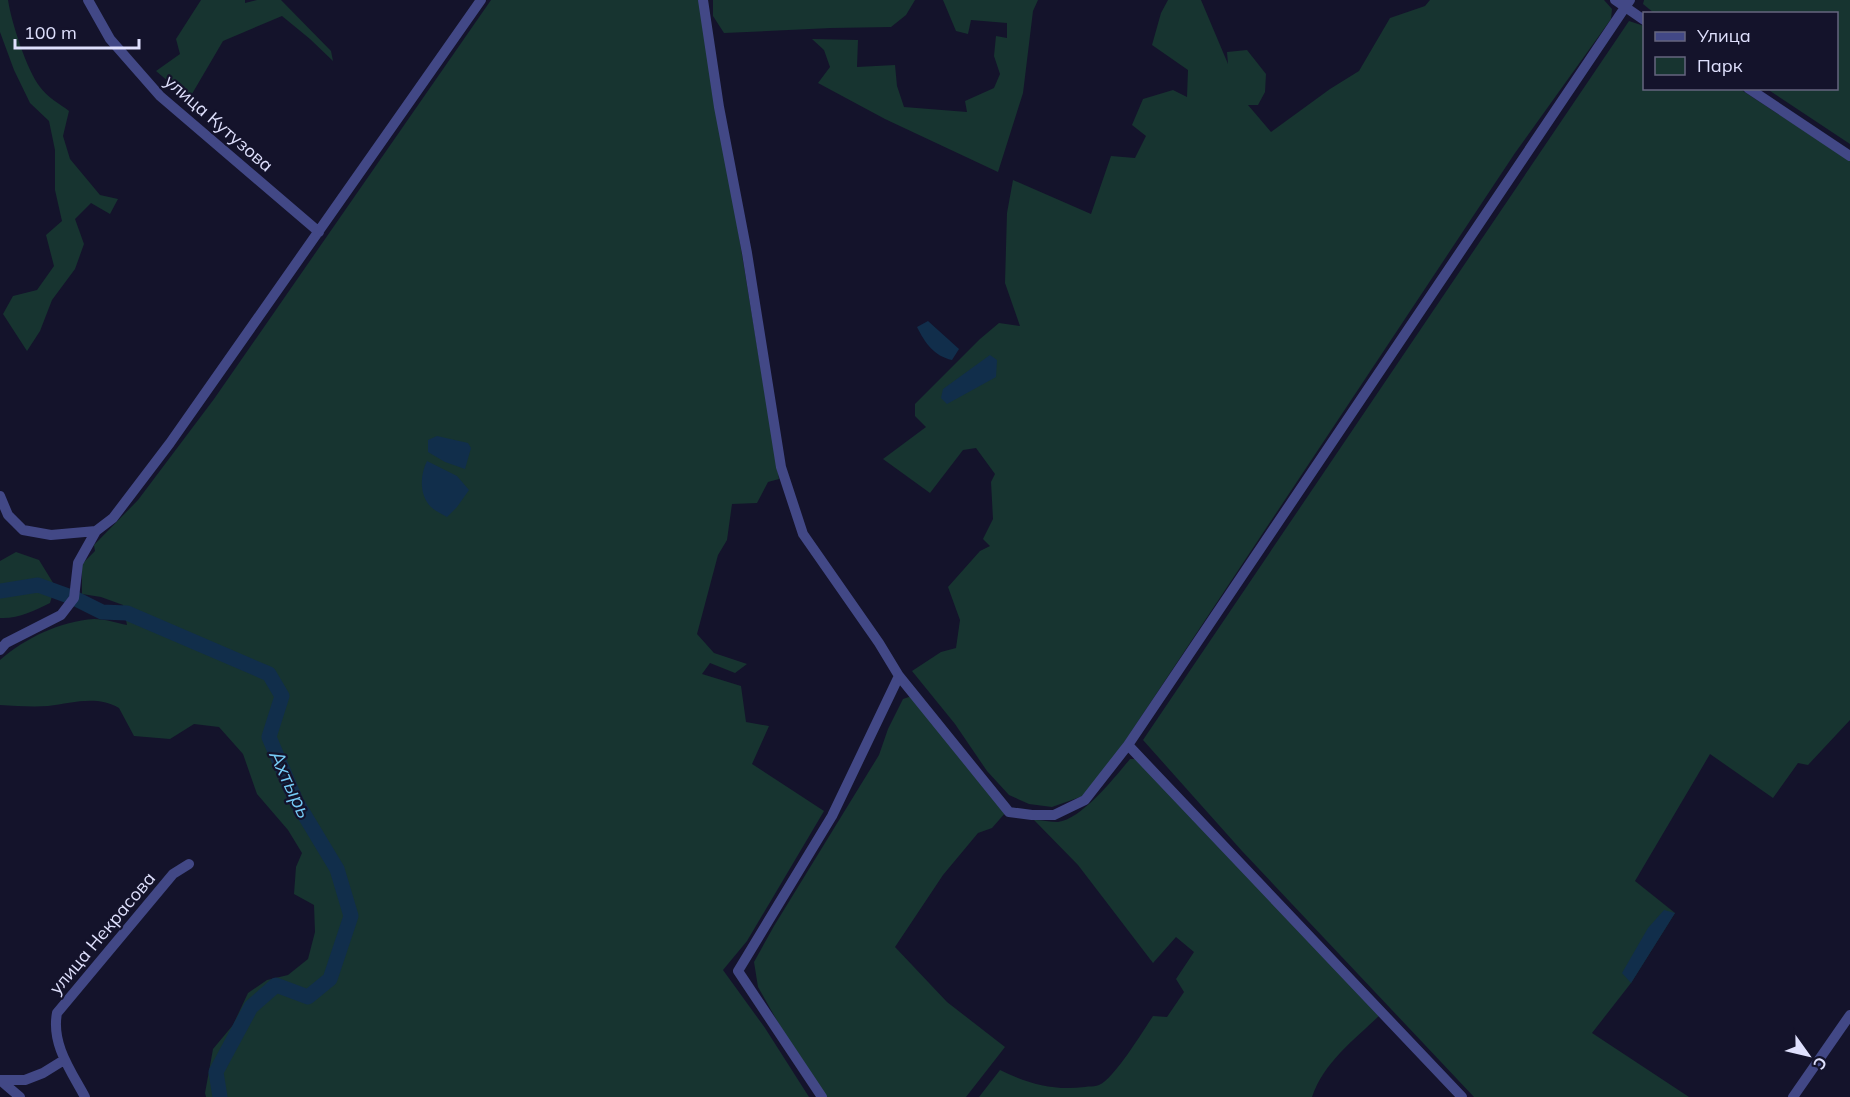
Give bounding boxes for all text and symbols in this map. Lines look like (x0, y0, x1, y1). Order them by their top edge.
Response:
scale bar (15, 12, 140, 50)
legend (1643, 12, 1838, 90)
text: 100 m (24, 21, 77, 44)
text: Улица (1696, 24, 1751, 47)
text: Парк (1697, 54, 1743, 77)
street label: улица Кутузова (160, 69, 278, 177)
water label: Ахтырь (264, 745, 318, 822)
street label: улица Некрасова (44, 867, 160, 999)
north arrow (1778, 1025, 1838, 1085)
text: С (1809, 1053, 1832, 1074)

